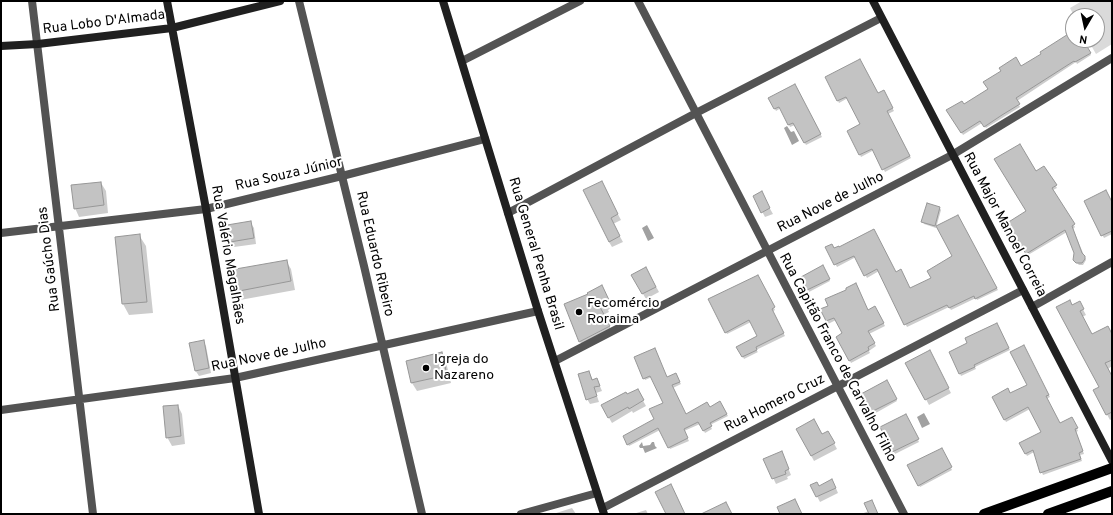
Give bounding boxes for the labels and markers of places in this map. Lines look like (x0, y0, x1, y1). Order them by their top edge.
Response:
place label: Fecomércio Roraima (587, 296, 659, 328)
marker: Fecomércio Roraima (574, 307, 584, 317)
place label: Igreja do Nazareno (434, 352, 494, 384)
marker: Igreja do Nazareno (421, 363, 431, 373)

